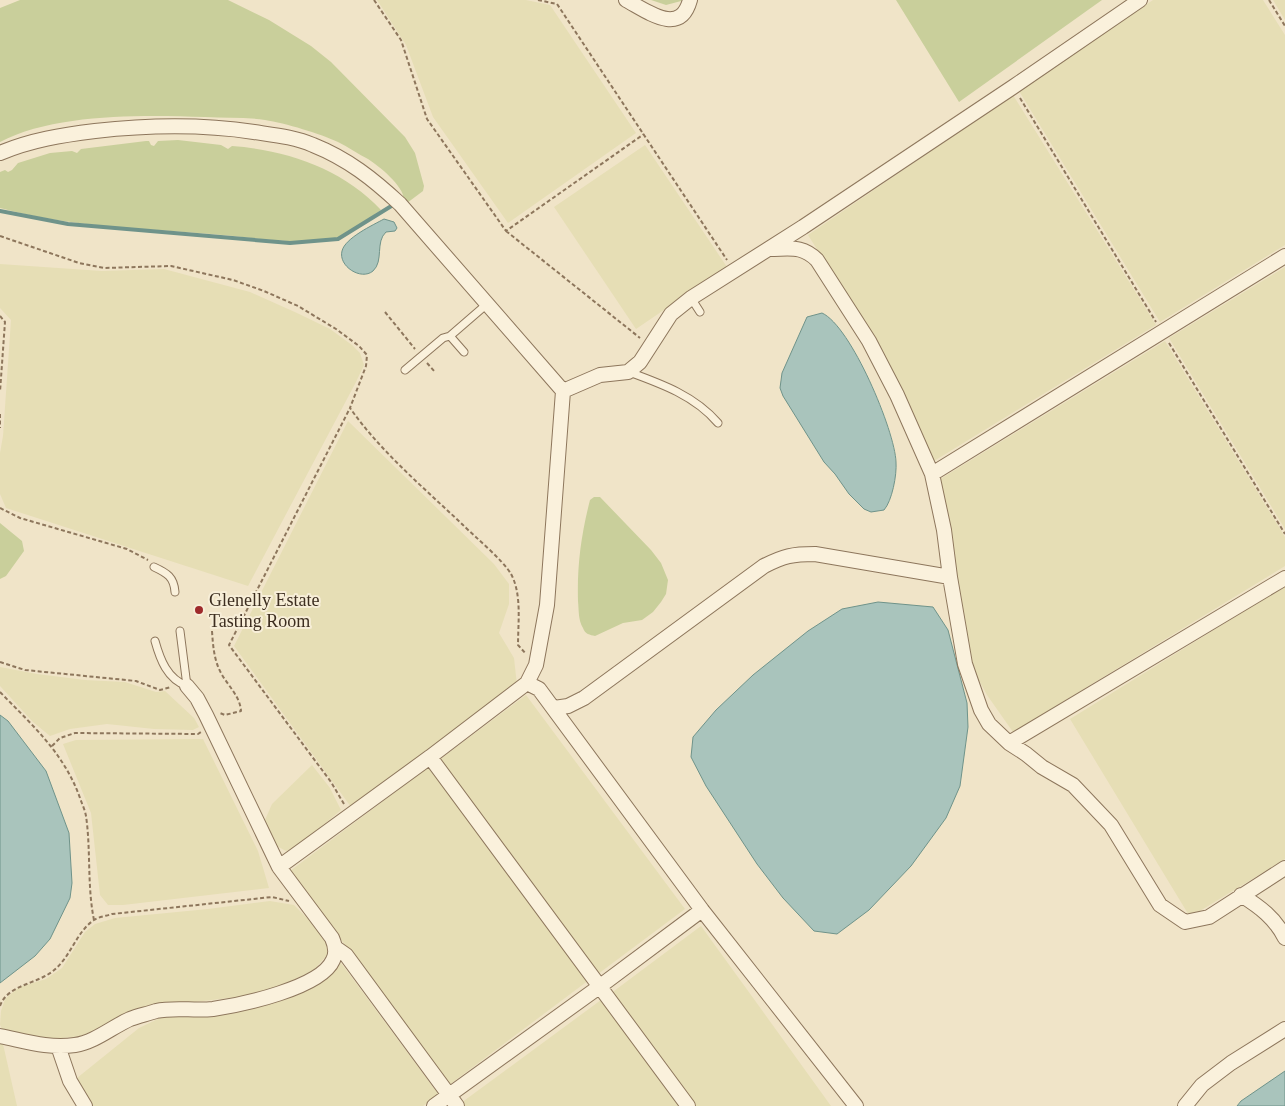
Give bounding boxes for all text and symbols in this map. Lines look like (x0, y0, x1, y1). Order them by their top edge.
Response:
place label: Glenelly Estate Tasting Room (209, 590, 319, 631)
marker: Glenelly Estate Tasting Room (193, 604, 205, 616)

